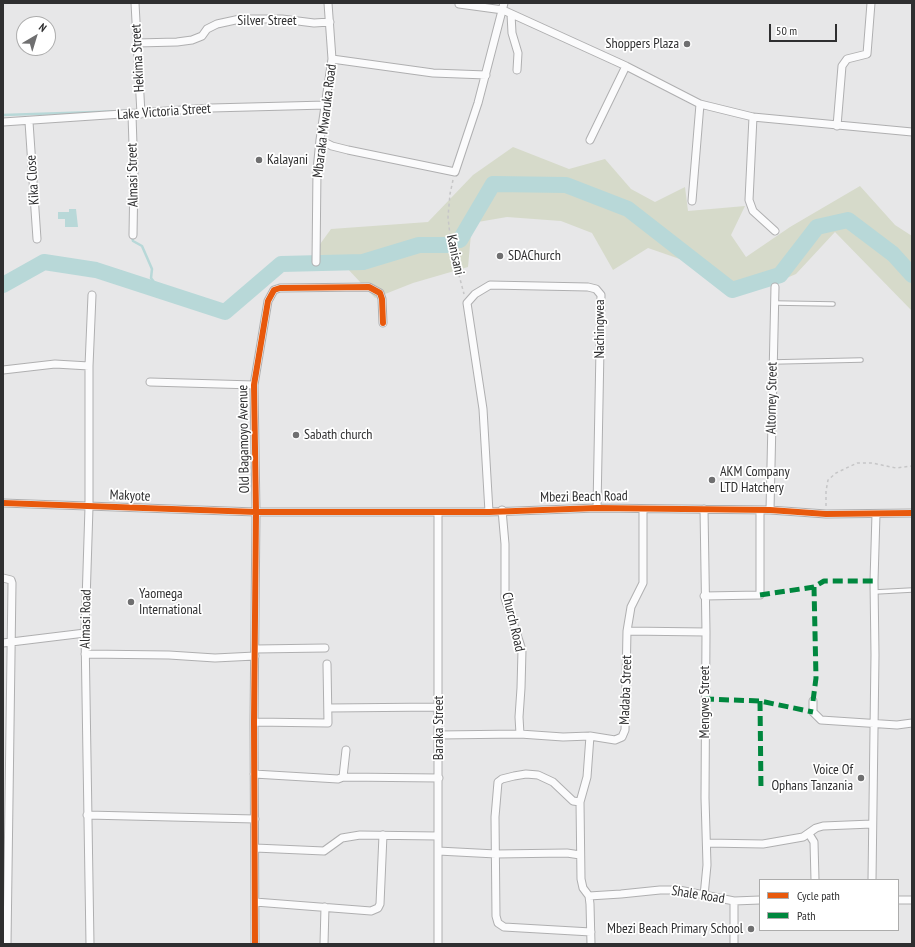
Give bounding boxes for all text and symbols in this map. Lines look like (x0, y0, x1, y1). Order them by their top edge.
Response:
street label: Silver Street (237, 13, 297, 29)
north arrow (16, 16, 56, 56)
scale bar (771, 16, 839, 42)
text: N (36, 20, 49, 35)
street label: Hekima Street (128, 23, 148, 93)
text: 50 m (776, 23, 797, 38)
place label: Shoppers Plaza (605, 36, 679, 52)
marker: Shoppers Plaza (682, 39, 692, 49)
street label: Mbaraka Mwaruka Road (310, 63, 340, 179)
street label: Lake Victoria Street (117, 100, 211, 124)
street label: Almasi Street (124, 143, 142, 207)
place label: Kalayani (267, 152, 308, 168)
street label: Kika Close (23, 154, 43, 206)
marker: Kalayani (254, 155, 264, 165)
street label: Kanisani (443, 233, 467, 277)
place label: SDAChurch (508, 248, 561, 264)
marker: SDAChurch (495, 251, 505, 261)
street label: Nachingwea (592, 299, 608, 359)
street label: Altorney Street (763, 362, 781, 434)
street label: Old Bagamoyo Avenue (235, 385, 253, 493)
place label: Sabath church (304, 427, 372, 443)
marker: Sabath church (291, 430, 301, 440)
place label: AKM Company LTD Hatchery (720, 464, 790, 496)
marker: AKM Company LTD Hatchery (707, 475, 717, 485)
street label: Makyote (109, 487, 151, 505)
street label: Mbezi Beach Road (540, 488, 628, 506)
place label: Yaomega International (139, 586, 201, 618)
street label: Almasi Road (77, 589, 95, 649)
street label: Church Road (498, 591, 528, 653)
marker: Yaomega International (126, 597, 136, 607)
street label: Madaba Street (616, 655, 636, 725)
street label: Mengwe Street (697, 666, 713, 738)
street label: Baraka Street (431, 696, 447, 760)
place label: Voice Of Ophans Tanzania (771, 762, 853, 794)
marker: Voice Of Ophans Tanzania (856, 773, 866, 783)
legend (759, 879, 899, 931)
street label: Shale Road (670, 883, 726, 907)
text: Cycle path (797, 888, 840, 903)
text: Path (797, 908, 815, 923)
place label: Mbezi Beach Primary School (607, 921, 743, 937)
marker: Mbezi Beach Primary School (746, 924, 756, 934)

